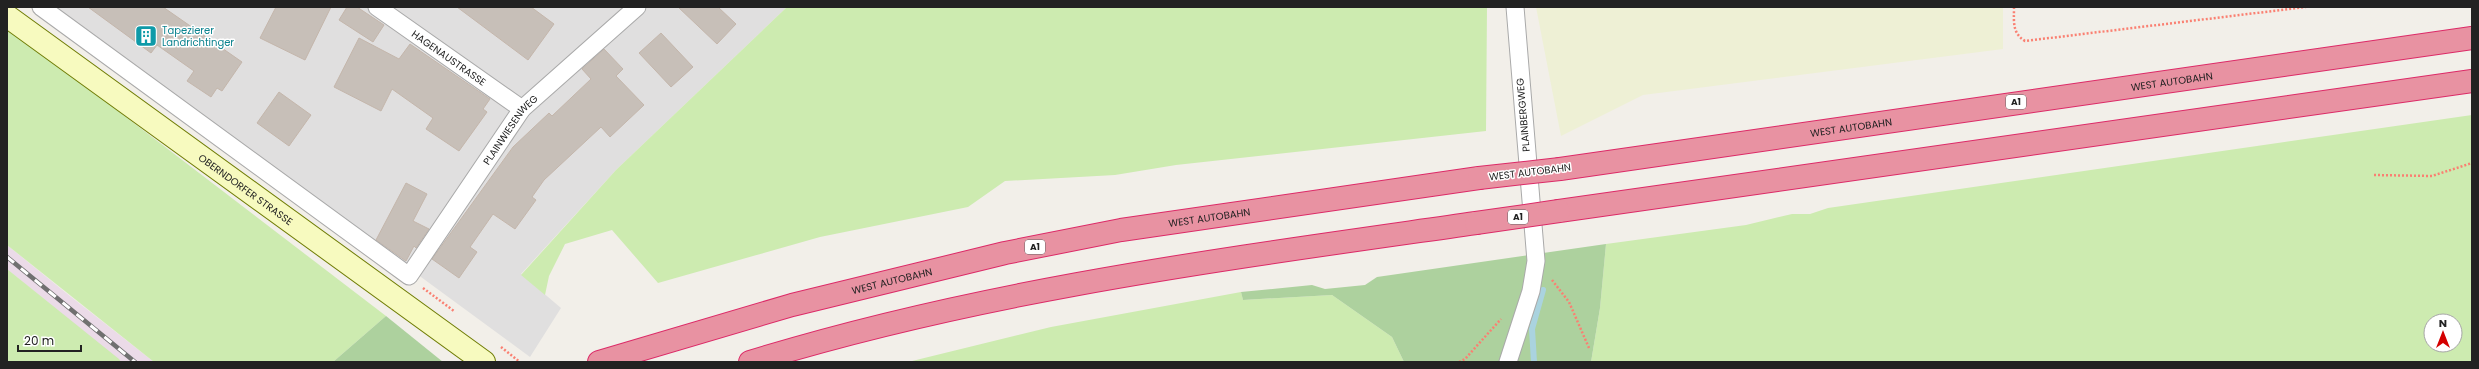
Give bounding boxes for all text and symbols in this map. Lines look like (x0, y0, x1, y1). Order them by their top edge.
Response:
building icon: Tapezierer Landrichtinger (133, 23, 159, 49)
place label: Tapezierer Landrichtinger (162, 23, 234, 50)
street label: HAGENAUSTRASSE (409, 26, 489, 89)
street label: WEST AUTOBAHN (2130, 68, 2214, 94)
street label: PLAINBERGWEG (1512, 77, 1534, 153)
street label: PLAINWIESENWEG (479, 91, 541, 168)
road number: A1 (2006, 95, 2026, 109)
street label: WEST AUTOBAHN (1809, 114, 1893, 140)
street label: OBERNDORFER STRASSE (196, 150, 296, 229)
street label: WEST AUTOBAHN (1488, 160, 1572, 184)
street label: WEST AUTOBAHN (1167, 204, 1251, 231)
road number: A1 (1508, 210, 1528, 224)
road number: A1 (1025, 240, 1045, 254)
street label: WEST AUTOBAHN (850, 264, 934, 298)
north arrow (2423, 313, 2463, 353)
text: N (2439, 315, 2447, 331)
scale bar (18, 327, 81, 353)
text: 20 m (24, 332, 54, 349)

